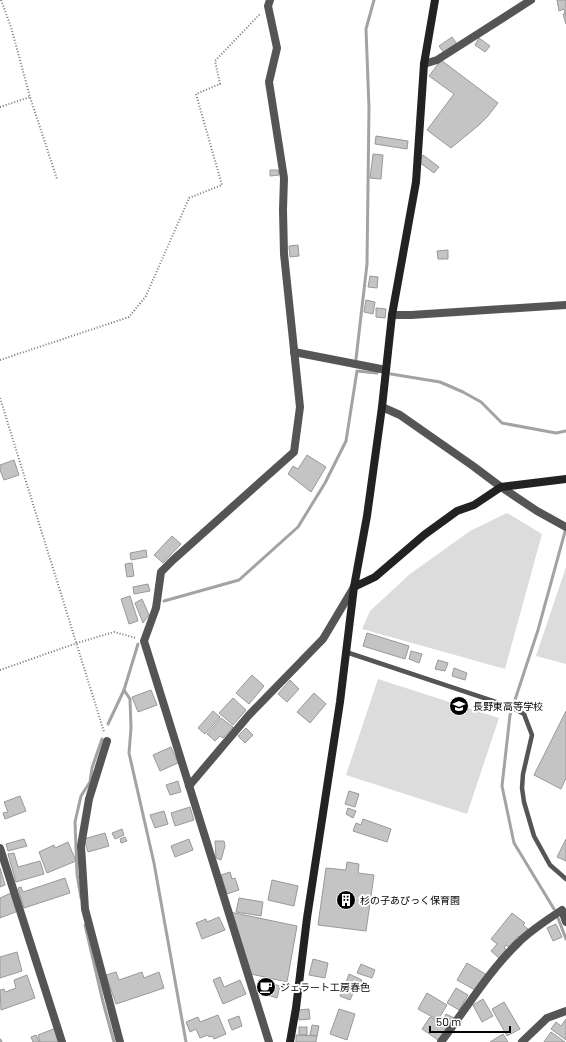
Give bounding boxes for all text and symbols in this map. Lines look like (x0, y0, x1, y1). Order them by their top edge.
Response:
school or university icon: 長野東高等学校 (448, 695, 470, 717)
place label: 長野東高等学校 (473, 700, 543, 712)
building icon: 杉の子あぴっく保育園 (335, 889, 357, 911)
place label: 杉の子あぴっく保育園 (360, 894, 460, 906)
cafe icon: ジェラート工房春色 (255, 976, 277, 998)
place label: ジェラート工房春色 (280, 981, 370, 993)
scale bar (430, 1008, 510, 1034)
text: 50 m (436, 1014, 461, 1028)

